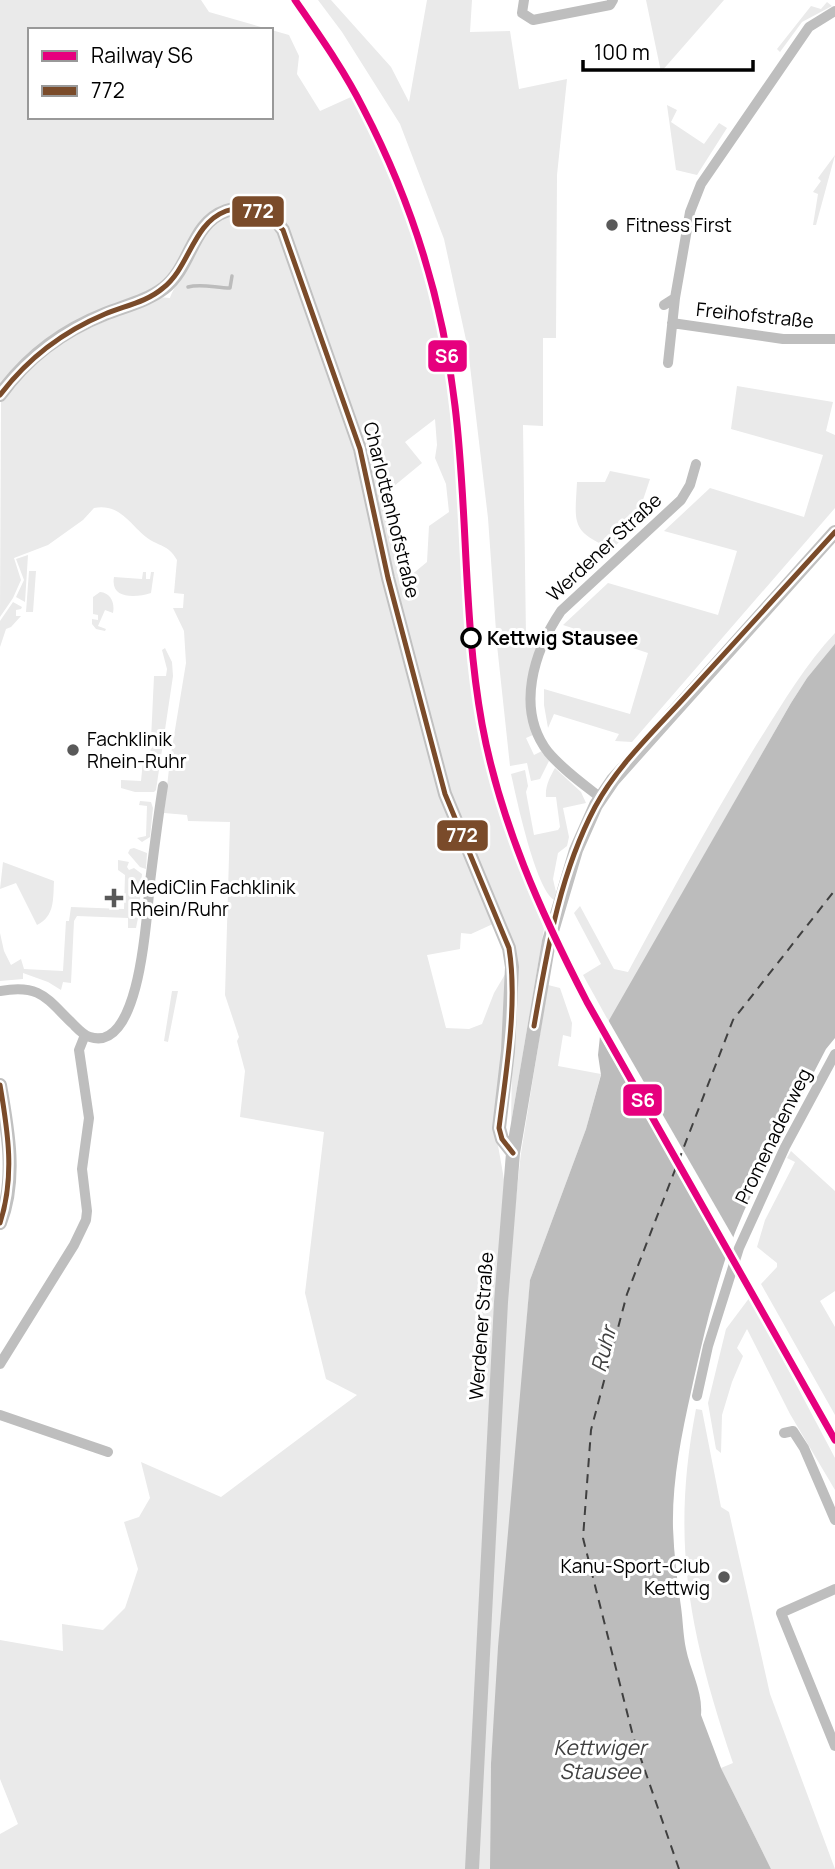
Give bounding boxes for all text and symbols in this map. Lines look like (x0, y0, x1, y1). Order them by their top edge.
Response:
legend (28, 28, 273, 119)
scale bar (583, 28, 753, 72)
text: 100 m (594, 38, 650, 66)
text: Railway S6 (91, 41, 194, 69)
text: 772 (91, 76, 125, 104)
line badge: 772 (231, 195, 285, 228)
text: 772 (242, 198, 274, 224)
place label: Fitness First (626, 212, 732, 238)
marker: Fitness First (604, 217, 620, 233)
street label: Freihofstraße (695, 296, 815, 334)
line badge: S6 (427, 339, 468, 373)
text: S6 (435, 343, 459, 369)
street label: Charlottenhofstraße (358, 419, 426, 601)
street label: Werdener Straße (541, 487, 667, 607)
place label: Kettwig Stausee (487, 625, 638, 651)
marker: Kettwig Stausee (461, 628, 481, 648)
place label: Fachklinik Rhein-Ruhr (87, 726, 187, 774)
marker: Fachklinik Rhein-Ruhr (65, 742, 81, 758)
line badge: 772 (436, 819, 489, 852)
text: 772 (446, 822, 478, 848)
place label: MediClin Fachklinik Rhein/Ruhr (130, 874, 296, 922)
marker: MediClin Fachklinik Rhein/Ruhr (104, 888, 124, 908)
street label: Promenadenweg (729, 1064, 817, 1208)
line badge: S6 (622, 1083, 663, 1117)
text: S6 (631, 1087, 655, 1113)
street label: Werdener Straße (463, 1251, 499, 1401)
water label: Ruhr (584, 1321, 623, 1375)
place label: Kanu-Sport-Club Kettwig (560, 1553, 710, 1601)
marker: Kanu-Sport-Club Kettwig (716, 1569, 732, 1585)
water label: Kettwiger Stausee (554, 1733, 649, 1785)

